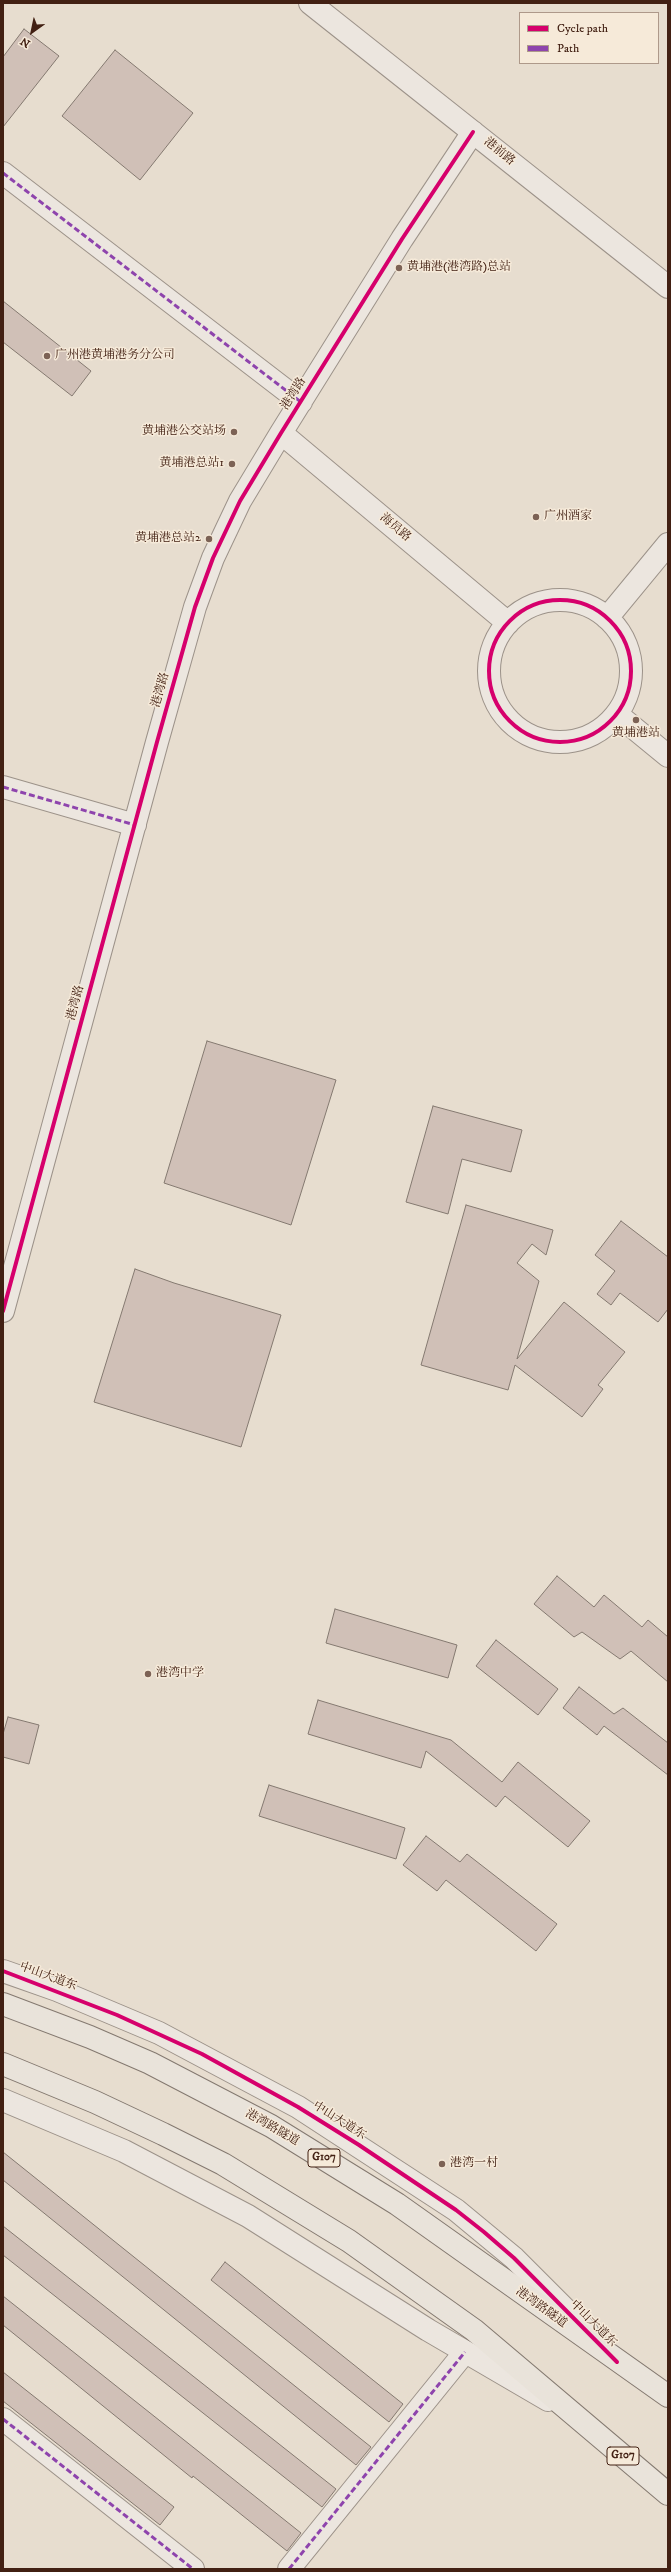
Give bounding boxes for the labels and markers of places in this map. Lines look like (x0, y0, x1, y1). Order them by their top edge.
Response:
place label: 黄埔港(港湾路)总站 (407, 261, 511, 275)
marker: 黄埔港(港湾路)总站 (394, 263, 404, 273)
place label: 广州港黄埔港务分公司 (55, 349, 175, 363)
marker: 广州港黄埔港务分公司 (42, 351, 52, 361)
place label: 黄埔港公交站场 (142, 425, 226, 439)
marker: 黄埔港公交站场 (229, 427, 239, 437)
place label: 黄埔港总站1 (160, 457, 224, 471)
marker: 黄埔港总站1 (227, 459, 237, 469)
place label: 广州酒家 (544, 510, 592, 524)
marker: 广州酒家 (531, 512, 541, 522)
place label: 黄埔港总站2 (135, 532, 201, 546)
marker: 黄埔港总站2 (204, 534, 214, 544)
marker: 黄埔港站 (631, 715, 641, 725)
place label: 黄埔港站 (612, 727, 660, 741)
place label: 港湾中学 (156, 1667, 204, 1681)
marker: 港湾中学 (143, 1669, 153, 1679)
place label: 港湾一村 (450, 2157, 498, 2171)
marker: 港湾一村 (437, 2159, 447, 2169)

